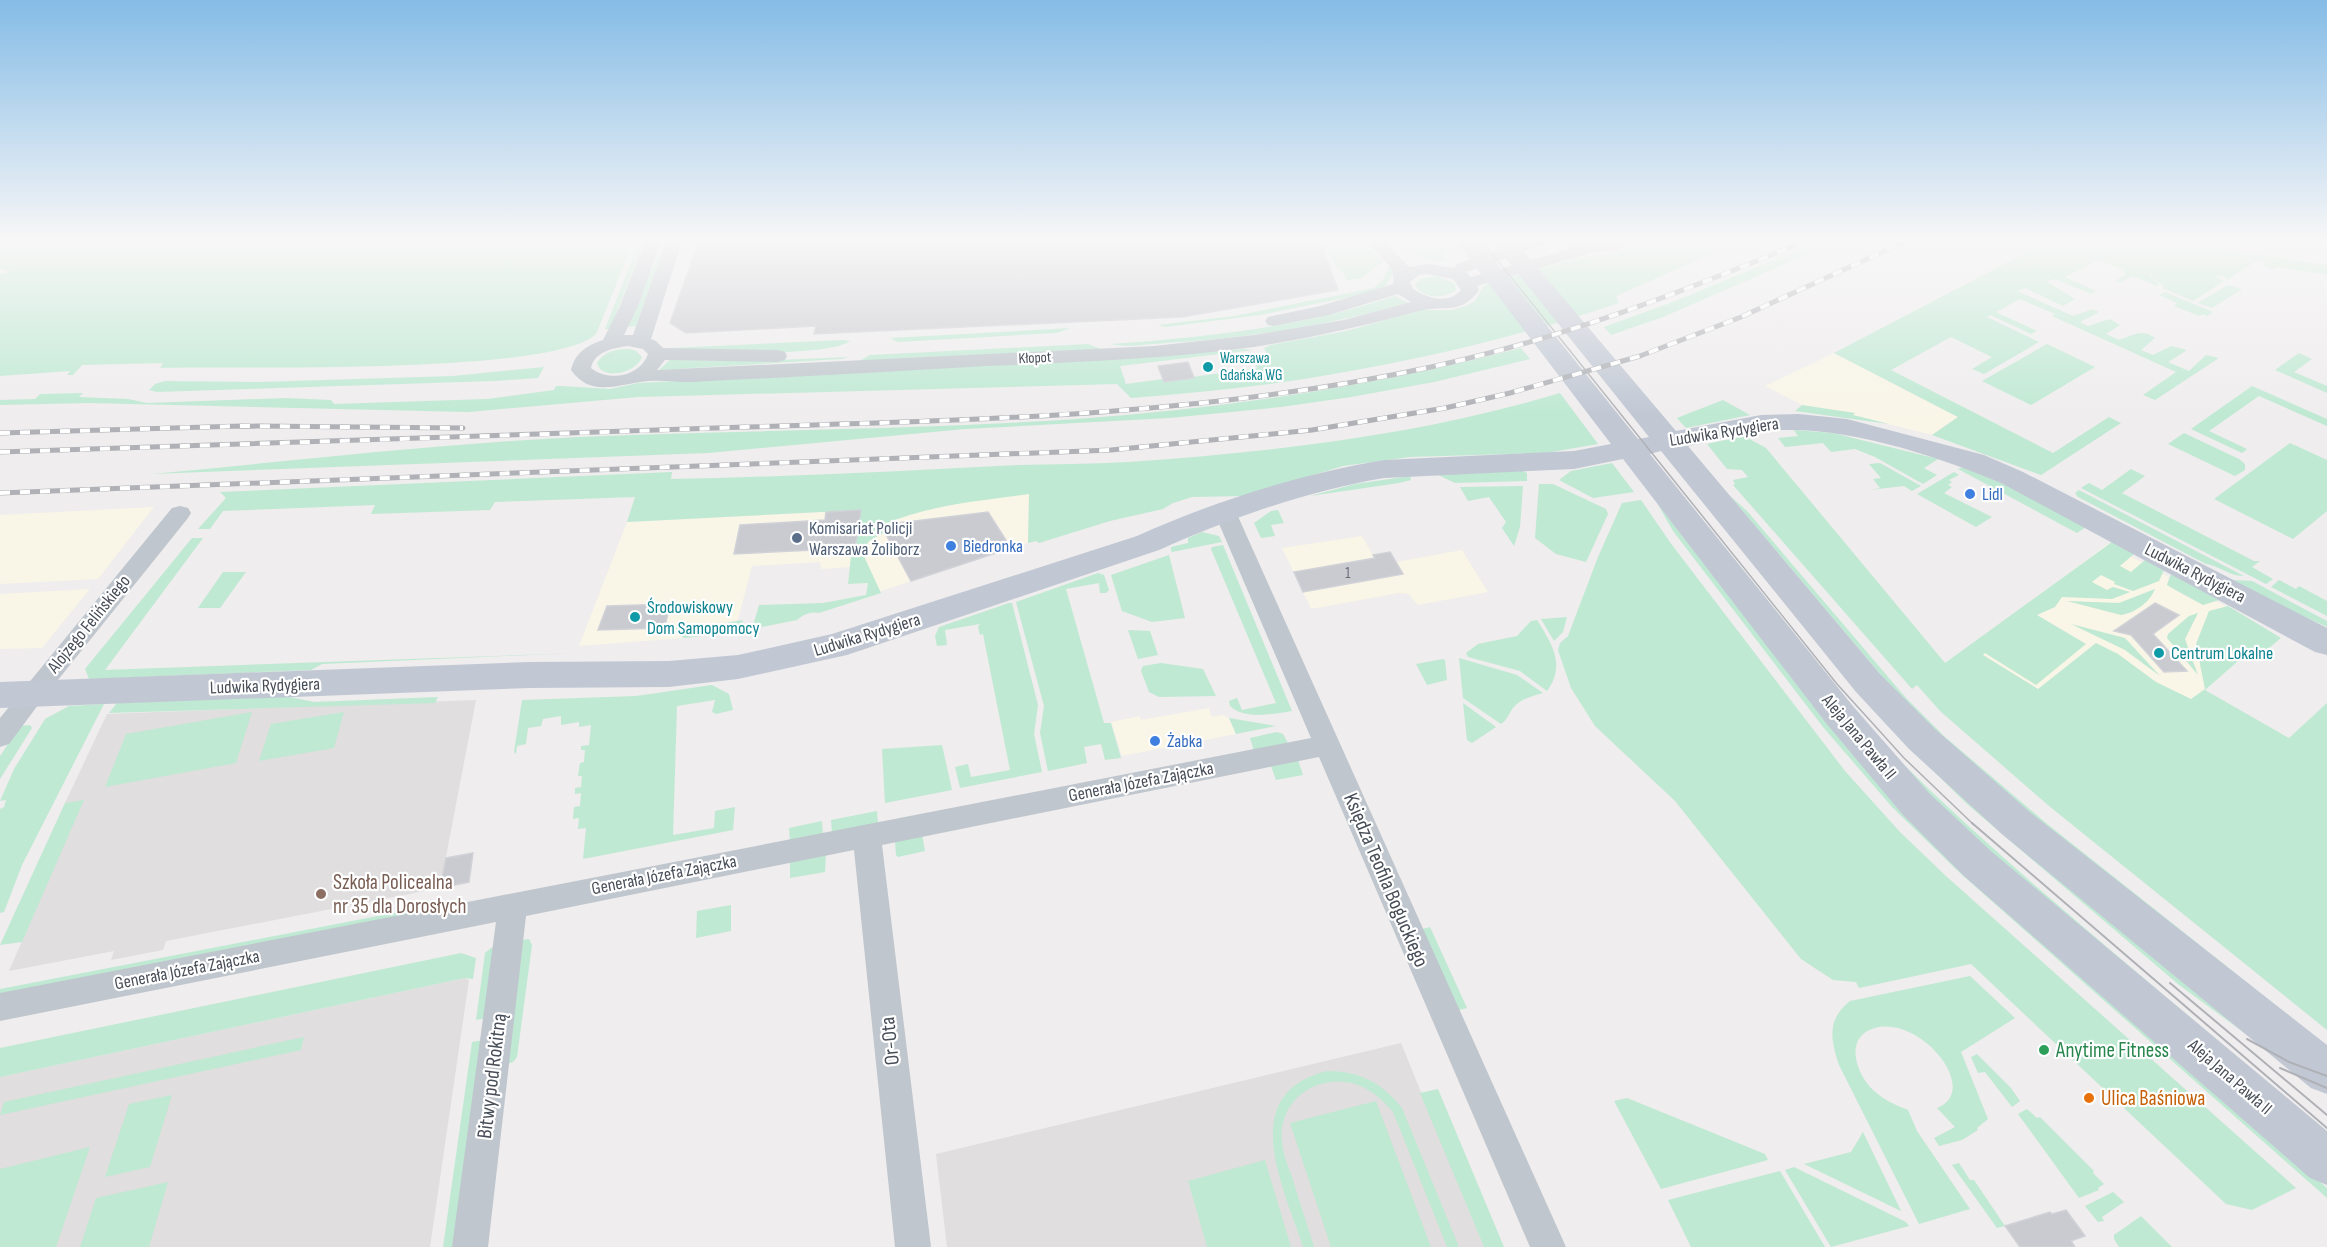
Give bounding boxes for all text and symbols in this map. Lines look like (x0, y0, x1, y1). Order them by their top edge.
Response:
street label: Kłopot (1018, 348, 1052, 368)
place label: Warszawa Gdańska WG (1220, 349, 1282, 385)
marker: Warszawa Gdańska WG (1201, 360, 1215, 374)
street label: Ludwika Rydygiera (1668, 413, 1780, 451)
place label: Lidl (1982, 484, 2003, 505)
marker: Lidl (1963, 487, 1977, 501)
place label: Komisariat Policji Warszawa Żoliborz (809, 518, 920, 560)
marker: Komisariat Policji Warszawa Żoliborz (790, 531, 804, 545)
place label: Biedronka (963, 536, 1023, 557)
marker: Biedronka (944, 539, 958, 553)
street label: Ludwika Rydygiera (2141, 539, 2249, 607)
house number: 1 (1345, 564, 1351, 583)
street label: Alojzego Felińskiego (42, 571, 135, 678)
place label: Środowiskowy Dom Samopomocy (647, 597, 759, 639)
street label: Ludwika Rydygiera (811, 609, 923, 661)
marker: Środowiskowy Dom Samopomocy (628, 610, 642, 624)
place label: Centrum Lokalne (2171, 643, 2273, 664)
marker: Centrum Lokalne (2152, 646, 2166, 660)
street label: Ludwika Rydygiera (210, 674, 321, 698)
street label: Aleja Jana Pawła II (1817, 690, 1901, 784)
place label: Żabka (1167, 731, 1203, 752)
marker: Żabka (1148, 734, 1162, 748)
street label: Generała Józefa Zajączka (1067, 758, 1215, 806)
street label: Księdza Teofila Boguckiego (1338, 789, 1434, 971)
street label: Generała Józefa Zajączka (590, 851, 738, 899)
place label: Szkoła Policealna nr 35 dla Dorosłych (333, 870, 467, 919)
marker: Szkoła Policealna nr 35 dla Dorosłych (314, 887, 328, 901)
street label: Generała Józefa Zajączka (113, 946, 261, 994)
street label: Bitwy pod Rokitną (472, 1012, 512, 1140)
street label: Or-Ota (875, 1015, 905, 1067)
street label: Aleja Jana Pawła II (2183, 1034, 2276, 1119)
place label: Anytime Fitness (2055, 1038, 2169, 1063)
marker: Anytime Fitness (2037, 1043, 2051, 1057)
place label: Ulica Baśniowa (2101, 1086, 2205, 1111)
marker: Ulica Baśniowa (2082, 1091, 2096, 1105)

